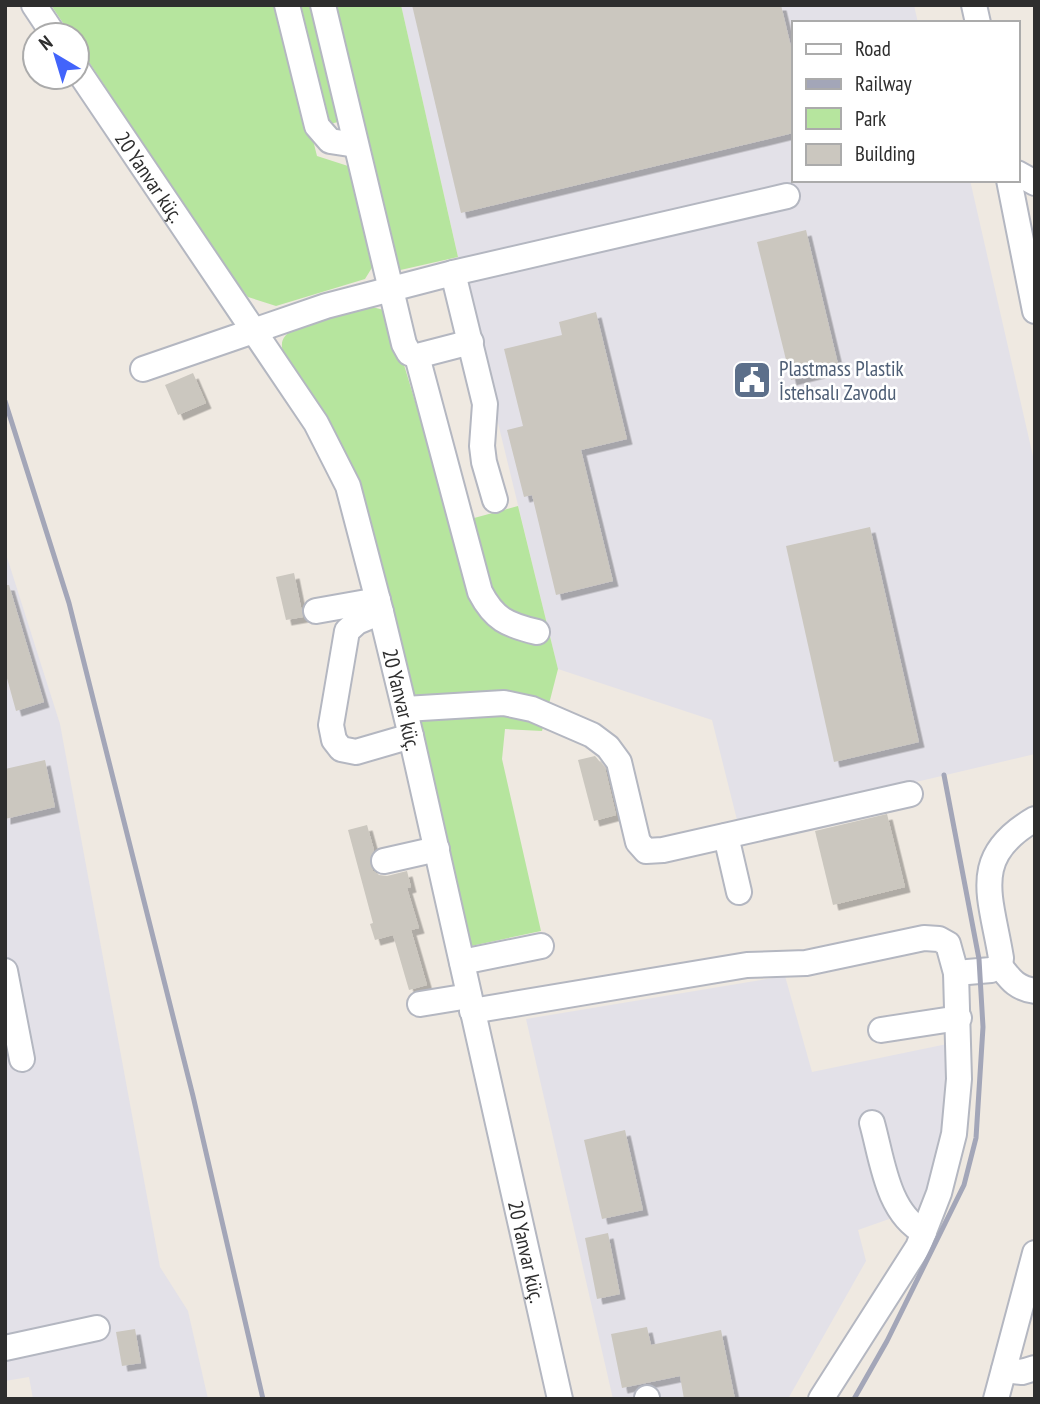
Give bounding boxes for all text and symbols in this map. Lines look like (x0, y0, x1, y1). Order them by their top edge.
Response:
north arrow (21, 21, 91, 91)
legend (792, 21, 1019, 182)
text: N (34, 30, 57, 55)
text: Road (855, 35, 891, 62)
text: Railway (855, 70, 912, 97)
text: Park (855, 105, 886, 132)
street label: 20 Yanvar küç. (109, 126, 190, 227)
text: Building (855, 140, 915, 167)
place label: Plastmass Plastik İstehsalı Zavodu (779, 355, 904, 406)
public building icon: Plastmass Plastik İstehsalı Zavodu (731, 359, 773, 401)
street label: 20 Yanvar küç. (377, 646, 427, 753)
street label: 20 Yanvar küç. (502, 1198, 551, 1305)

